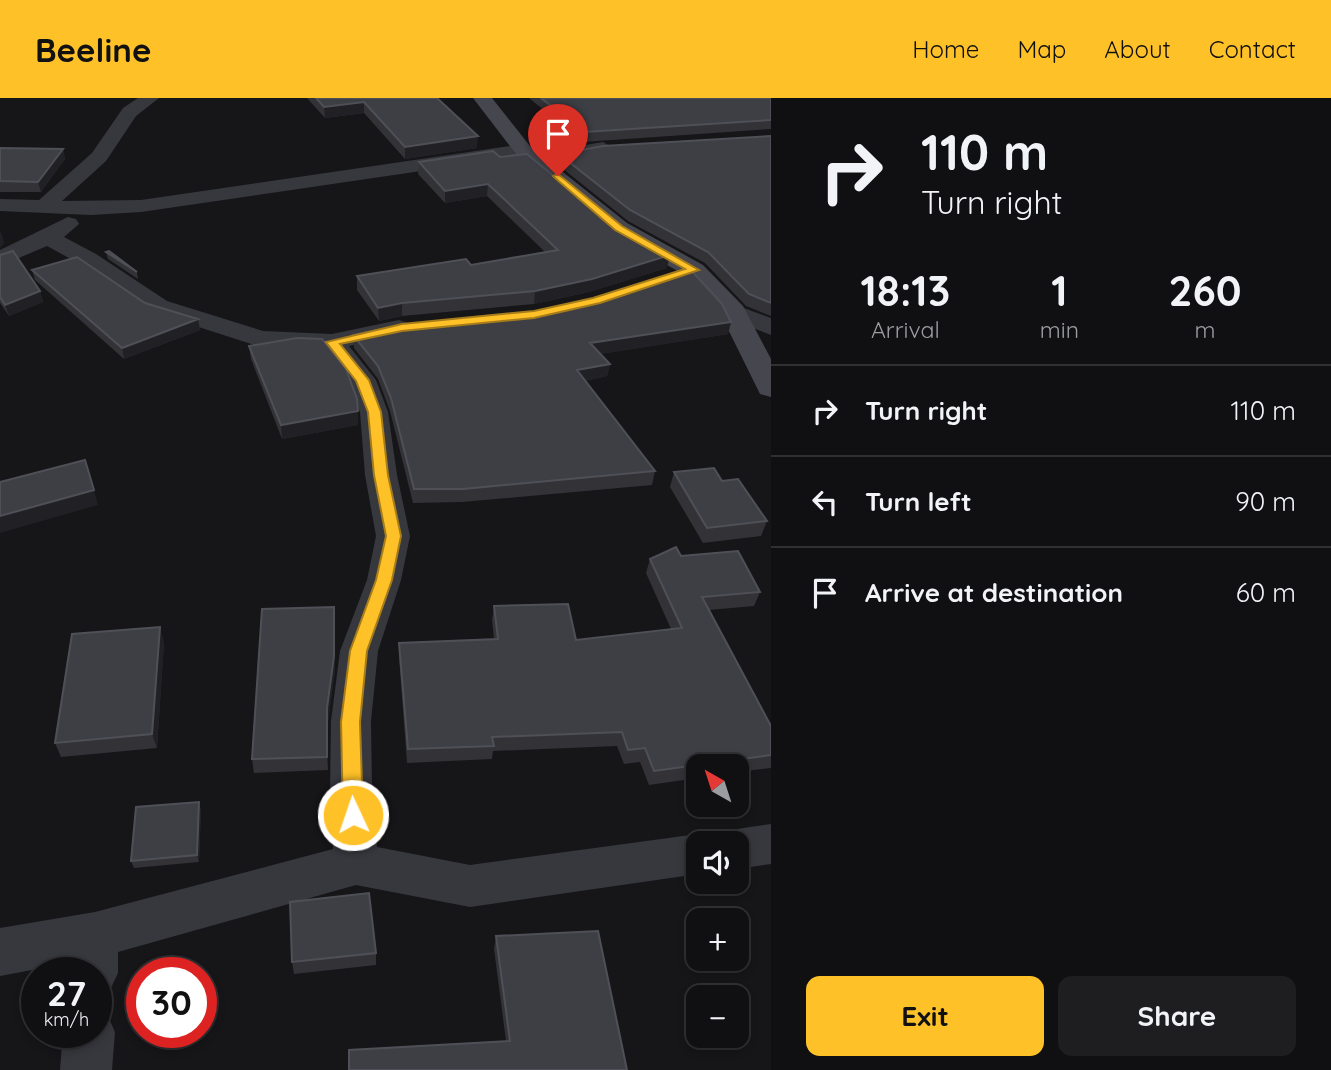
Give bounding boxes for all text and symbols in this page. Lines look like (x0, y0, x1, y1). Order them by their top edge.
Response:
text: Beeline (35, 29, 151, 70)
text: Home (912, 34, 979, 64)
text: Map (1017, 34, 1066, 64)
text: About (1104, 34, 1171, 64)
text: Contact (1209, 34, 1296, 64)
pin (528, 104, 588, 176)
icon: arrive (539, 115, 577, 153)
text: 110 m (921, 121, 1048, 182)
icon: right (806, 126, 897, 217)
text: Turn right (921, 182, 1062, 222)
text: 18:13 (861, 264, 950, 317)
text: 1 (1051, 264, 1068, 317)
text: 260 (1169, 264, 1241, 317)
text: Arrival (871, 315, 940, 344)
text: min (1040, 315, 1079, 344)
text: m (1194, 315, 1215, 344)
icon: right (806, 392, 844, 430)
text: Turn right (865, 394, 987, 427)
text: 110 m (1230, 394, 1296, 427)
icon: left (806, 483, 844, 521)
text: Turn left (865, 485, 972, 518)
text: 90 m (1235, 485, 1296, 518)
icon: arrive (806, 574, 844, 612)
text: Arrive at destination (865, 576, 1123, 609)
text: 60 m (1236, 576, 1296, 609)
north arrow (686, 754, 749, 817)
map controls (686, 754, 749, 1048)
position arrow (316, 778, 390, 852)
button: sound (686, 831, 749, 894)
button: + (686, 908, 749, 971)
speed limit sign: 30 (126, 957, 217, 1048)
text: 27 (47, 971, 86, 1015)
button: Exit (806, 976, 1044, 1056)
button: Share (1058, 976, 1296, 1056)
button: − (686, 985, 749, 1048)
text: km/h (44, 1008, 89, 1031)

